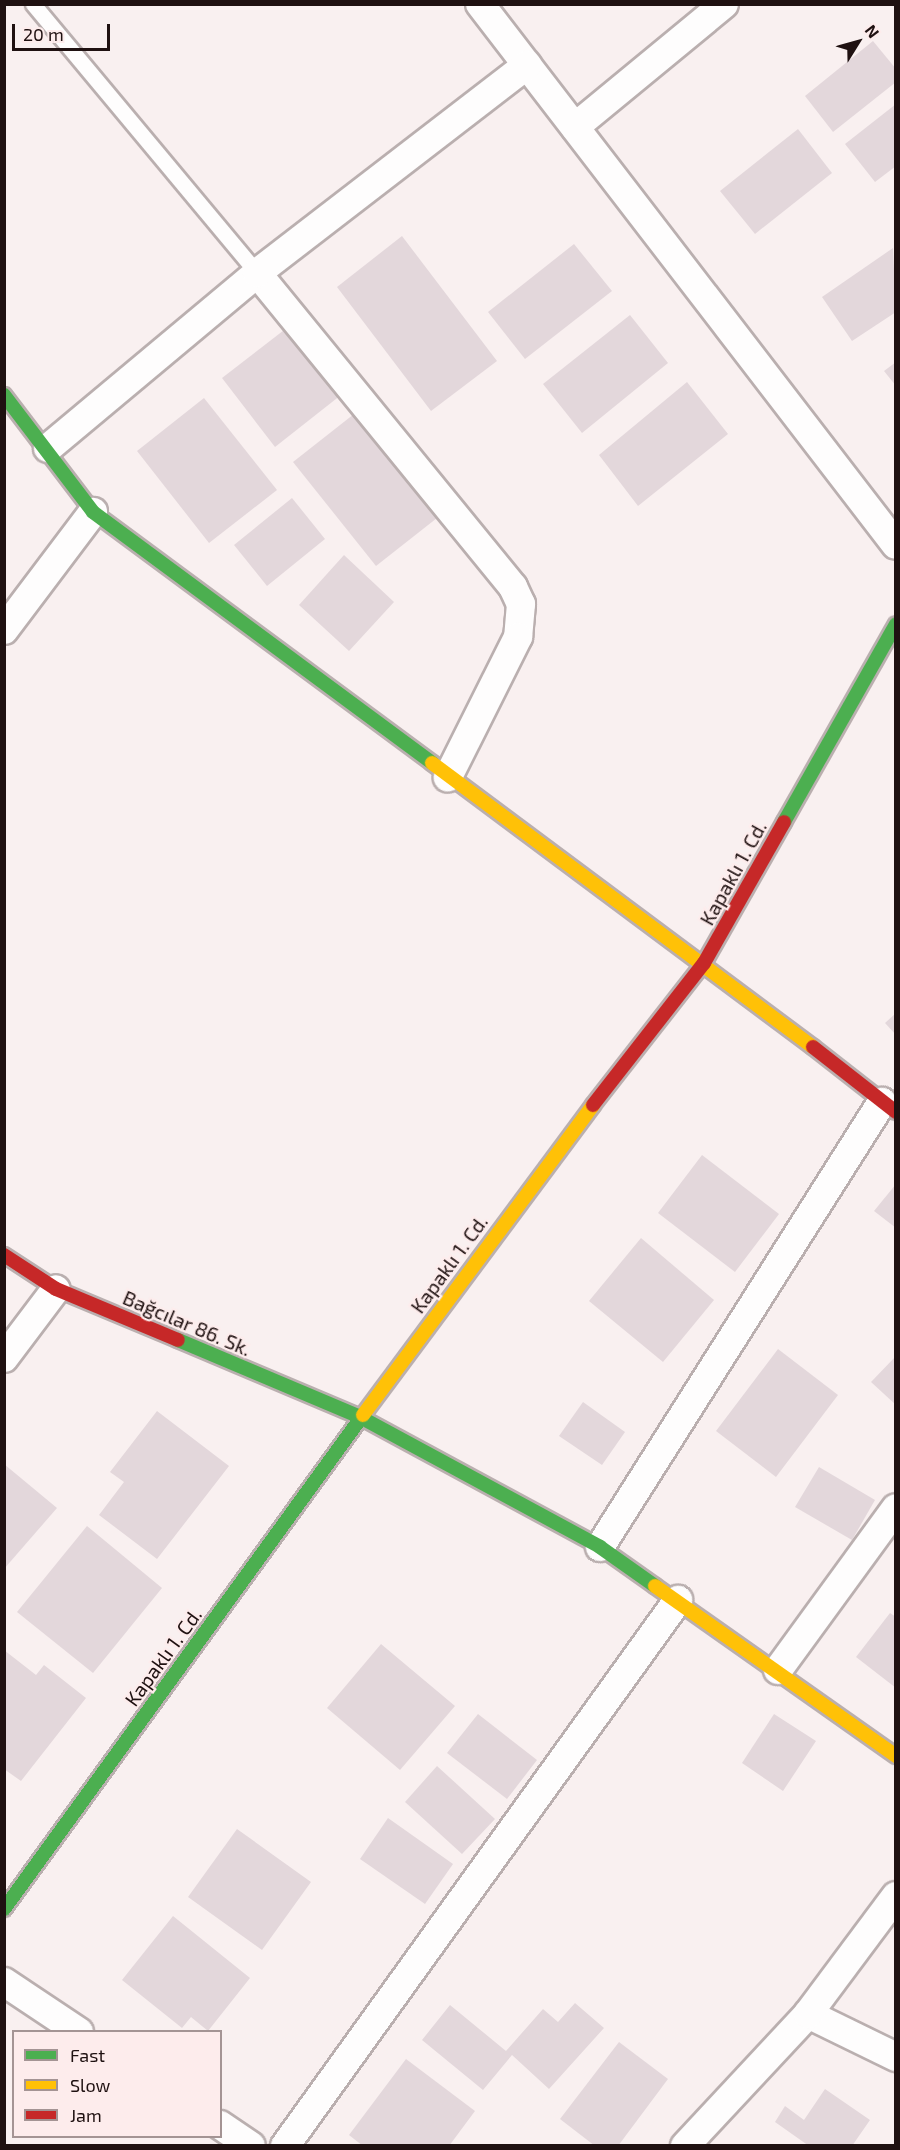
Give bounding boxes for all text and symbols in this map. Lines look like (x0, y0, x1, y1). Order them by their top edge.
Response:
scale bar (15, 12, 112, 50)
north arrow (828, 12, 888, 72)
text: N (862, 21, 884, 41)
text: 20 m (23, 23, 64, 45)
street label: Kapaklı 1. Cd. (695, 817, 771, 929)
street label: Kapaklı 1. Cd. (405, 1210, 493, 1318)
street label: Bağcılar 86. Sk. (119, 1285, 255, 1361)
street label: Kapaklı 1. Cd. (119, 1603, 207, 1711)
legend (12, 2030, 222, 2138)
text: Fast (70, 2044, 105, 2066)
text: Slow (70, 2074, 110, 2096)
text: Jam (70, 2104, 102, 2126)

